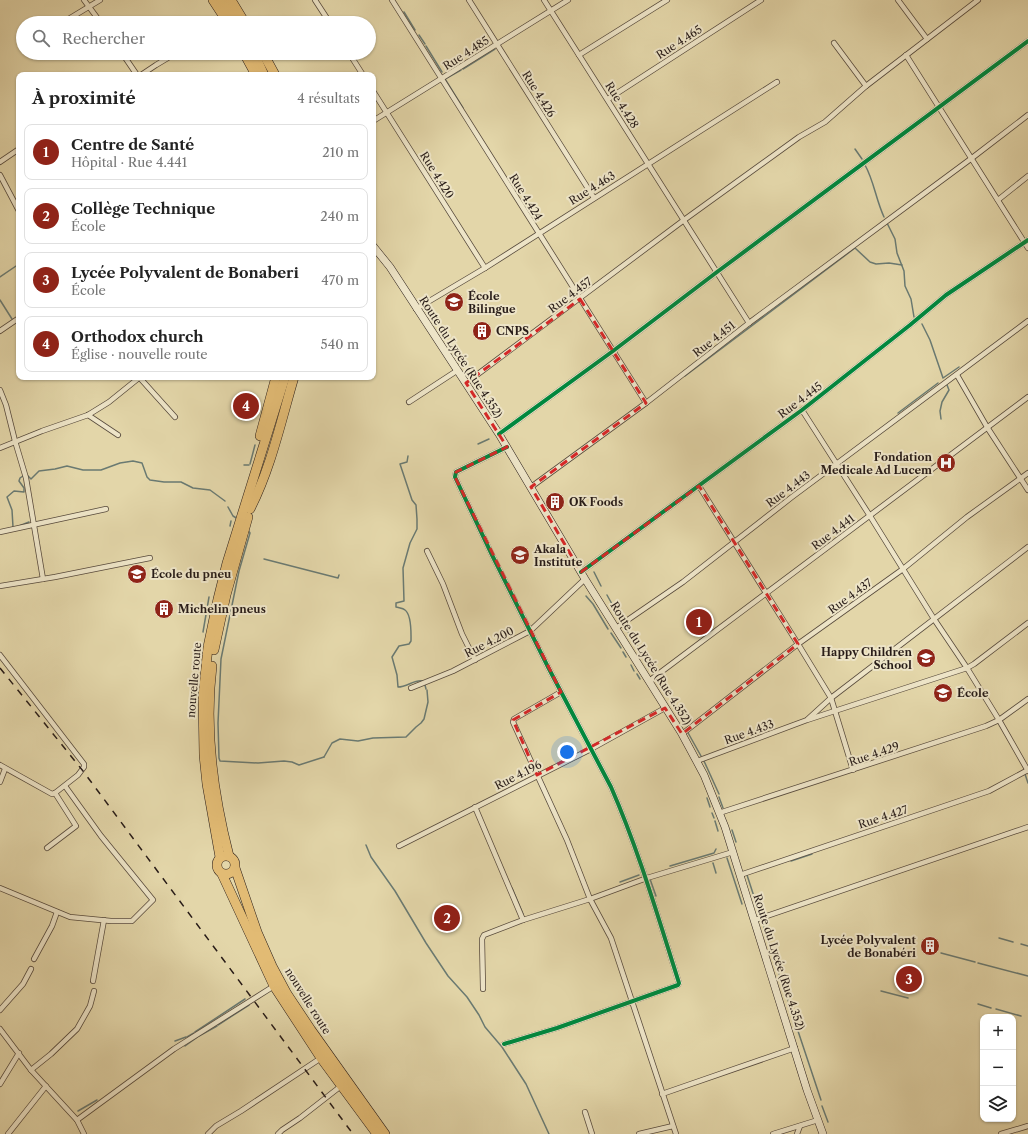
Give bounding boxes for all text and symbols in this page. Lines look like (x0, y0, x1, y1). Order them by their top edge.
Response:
search box (16, 16, 376, 60)
street label: Rue 4.465 (653, 22, 705, 62)
icon: search (30, 27, 52, 49)
text: Rechercher (62, 29, 145, 48)
street label: Rue 4.485 (440, 33, 492, 73)
street label: Rue 4.426 (519, 68, 559, 120)
street label: Rue 4.428 (602, 79, 642, 131)
text: À proximité (32, 88, 136, 108)
text: 4 résultats (297, 90, 360, 106)
text: Centre de Santé (71, 135, 194, 154)
text: 1 (43, 144, 49, 160)
text: 210 m (322, 144, 359, 160)
street label: Rue 4.420 (417, 149, 457, 201)
text: Hôpital · Rue 4.441 (71, 154, 187, 170)
street label: Rue 4.463 (566, 168, 618, 208)
street label: Rue 4.424 (506, 171, 546, 223)
text: Collège Technique (71, 199, 215, 218)
text: 2 (42, 208, 50, 224)
text: 240 m (320, 208, 359, 224)
text: École (71, 218, 106, 234)
text: Lycée Polyvalent de Bonaberi (71, 263, 299, 282)
text: 3 (42, 272, 50, 288)
text: 470 m (321, 272, 359, 288)
street label: Rue 4.457 (545, 274, 595, 316)
text: École (71, 282, 106, 298)
place label: École Bilingue (468, 289, 516, 316)
school or university icon: École Bilingue (443, 291, 465, 313)
street label: Route du Lycée (Rue 4.352) (416, 293, 506, 421)
street label: Rue 4.451 (690, 318, 738, 360)
building icon: CNPS (471, 320, 493, 342)
place label: CNPS (496, 324, 529, 338)
text: Orthodox church (71, 327, 204, 346)
text: 4 (42, 336, 50, 352)
text: 540 m (321, 336, 359, 352)
text: Église · nouvelle route (71, 346, 208, 362)
street label: Rue 4.445 (775, 379, 825, 421)
pin: 4 (233, 391, 259, 421)
place label: Fondation Medicale Ad Lucem (821, 450, 932, 477)
hospital icon: Fondation Medicale Ad Lucem (935, 452, 957, 474)
street label: Rue 4.443 (763, 468, 813, 510)
building icon: OK Foods (544, 491, 566, 513)
place label: OK Foods (569, 495, 623, 509)
street label: Rue 4.441 (809, 511, 858, 553)
place label: Akala Institute (533, 542, 583, 569)
school or university icon: Akala Institute (509, 544, 531, 566)
school or university icon: École du pneu (126, 563, 148, 585)
place label: École du pneu (151, 567, 232, 581)
street label: Rue 4.437 (825, 575, 875, 617)
building icon: Michelin pneus (153, 598, 175, 620)
street label: Route du Lycée (Rue 4.352) (607, 599, 695, 727)
place label: Michelin pneus (178, 602, 266, 616)
pin: 1 (686, 607, 712, 637)
street label: Rue 4.200 (462, 624, 516, 660)
street label: nouvelle route (184, 642, 204, 718)
place label: Happy Children School (821, 645, 912, 672)
school or university icon: Happy Children School (915, 647, 937, 669)
school or university icon: École (932, 682, 954, 704)
place label: École (957, 686, 989, 700)
street label: Rue 4.433 (722, 717, 776, 747)
street label: Rue 4.429 (847, 739, 901, 769)
your location (557, 742, 577, 762)
street label: Rue 4.196 (492, 757, 544, 793)
street label: Rue 4.427 (856, 802, 910, 832)
street label: Route du Lycée (Rue 4.352) (750, 892, 808, 1032)
pin: 2 (434, 903, 460, 933)
place label: Lycée Polyvalent de Bonabéri (820, 933, 917, 960)
building icon: Lycée Polyvalent de Bonabéri (919, 935, 941, 957)
pin: 3 (896, 964, 922, 994)
street label: nouvelle route (282, 965, 334, 1037)
map controls (980, 1014, 1016, 1122)
button: + (980, 1014, 1016, 1050)
button: − (980, 1050, 1016, 1086)
button: layers (980, 1086, 1016, 1122)

